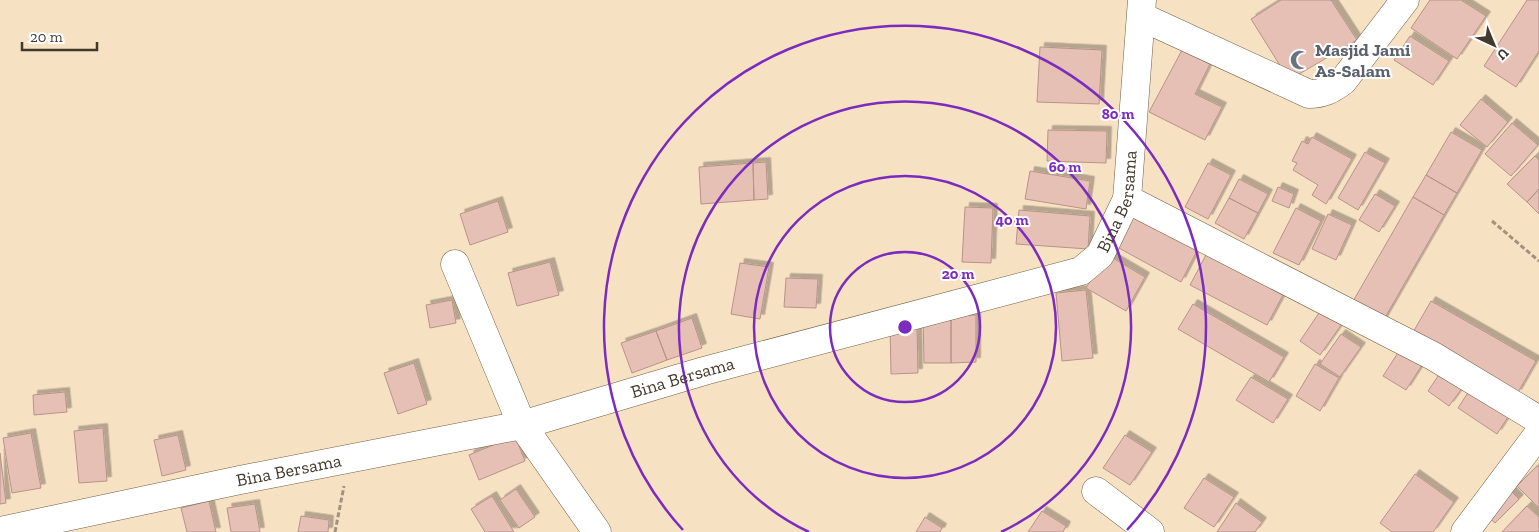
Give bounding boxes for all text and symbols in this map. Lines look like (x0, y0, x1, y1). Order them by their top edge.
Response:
scale bar (22, 20, 98, 52)
north arrow (1469, 20, 1519, 70)
text: 20 m (30, 28, 63, 46)
place label: Masjid Jami As-Salam (1315, 39, 1411, 82)
text: U (1493, 44, 1512, 64)
mosque icon: Masjid Jami As-Salam (1289, 49, 1311, 71)
text: 80 m (1102, 105, 1134, 123)
street label: Bina Bersama (1092, 149, 1142, 256)
text: 60 m (1049, 158, 1081, 176)
text: 40 m (995, 211, 1029, 229)
text: 20 m (942, 265, 974, 283)
centre of rings (896, 318, 914, 336)
street label: Bina Bersama (628, 352, 737, 403)
street label: Bina Bersama (234, 449, 344, 492)

